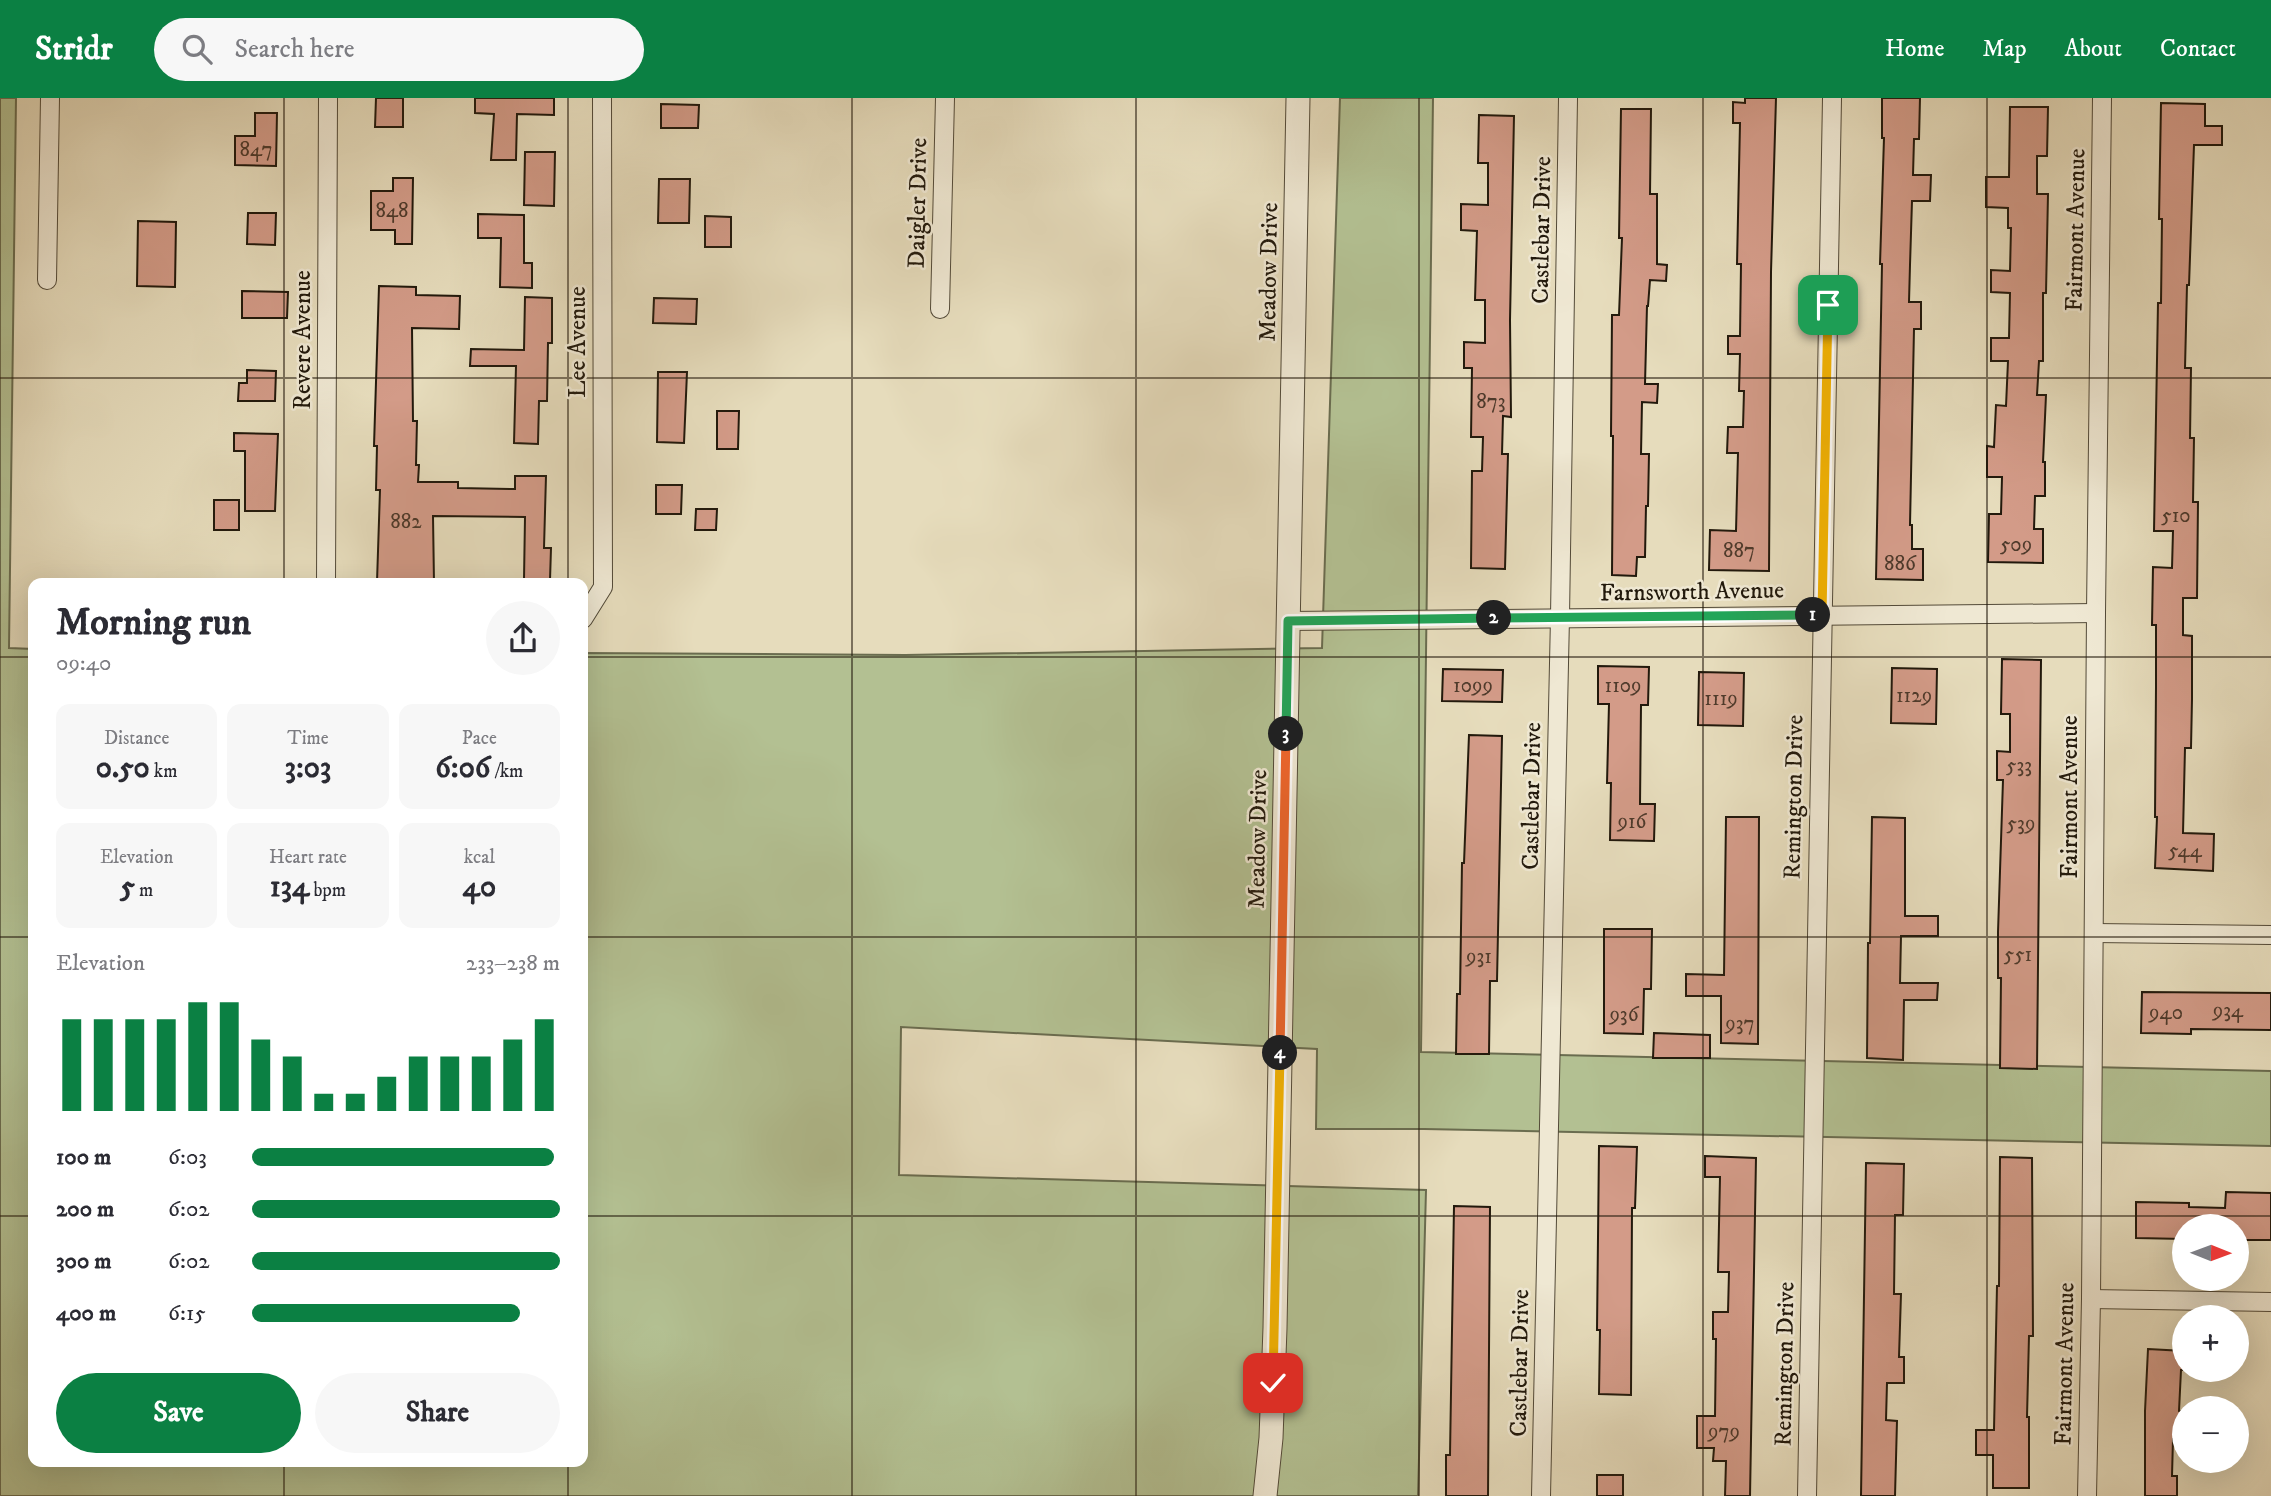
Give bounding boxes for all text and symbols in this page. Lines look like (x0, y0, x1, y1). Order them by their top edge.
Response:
search box (154, 18, 644, 81)
text: Stridr (35, 29, 112, 70)
icon: search (178, 30, 216, 68)
text: Search here (234, 33, 355, 66)
text: Home (1885, 34, 1944, 64)
text: Map (1982, 34, 2027, 64)
text: About (2065, 34, 2122, 64)
text: Contact (2160, 34, 2236, 64)
house number: 847 (240, 137, 272, 163)
street label: Daigler Drive (902, 137, 934, 269)
street label: Fairmont Avenue (2060, 148, 2092, 312)
street label: Castlebar Drive (1526, 156, 1558, 304)
house number: 848 (375, 198, 409, 224)
street label: Meadow Drive (1253, 202, 1285, 342)
street label: Revere Avenue (288, 270, 318, 410)
pin (1798, 275, 1858, 335)
street label: Lee Avenue (563, 286, 593, 398)
icon: arrive (1809, 286, 1847, 324)
house number: 873 (1476, 389, 1506, 415)
house number: 510 (2161, 503, 2191, 529)
house number: 882 (390, 509, 422, 535)
house number: 509 (2000, 532, 2032, 558)
house number: 887 (1723, 538, 1755, 564)
house number: 886 (1884, 551, 1917, 577)
street label: Farnsworth Avenue (1600, 575, 1784, 609)
pin: 1 (1796, 598, 1830, 632)
text: Morning run (56, 599, 251, 647)
button: share (486, 601, 560, 675)
pin: 2 (1476, 601, 1512, 636)
text: 1 (1809, 603, 1816, 626)
text: 2 (1489, 606, 1498, 629)
text: 09:40 (56, 649, 111, 678)
house number: 1099 (1453, 673, 1493, 699)
house number: 1109 (1604, 673, 1642, 699)
house number: 1129 (1896, 683, 1932, 709)
house number: 1119 (1704, 686, 1738, 712)
street label: Remington Drive (1778, 714, 1810, 880)
street label: Fairmont Avenue (2055, 715, 2085, 879)
pin: 3 (1268, 716, 1304, 752)
text: 3 (1282, 722, 1289, 745)
street label: Castlebar Drive (1516, 722, 1548, 870)
text: Distance (104, 727, 169, 750)
text: Time (287, 727, 329, 750)
text: Pace (462, 727, 497, 750)
text: 0.50 (96, 750, 150, 787)
text: 3:03 (285, 750, 331, 787)
text: 6:06 (435, 750, 490, 787)
house number: 533 (2006, 753, 2032, 779)
text: km (150, 760, 178, 783)
text: /km (490, 760, 523, 783)
street label: Meadow Drive (1242, 769, 1274, 909)
house number: 916 (1617, 809, 1648, 835)
house number: 539 (2007, 811, 2035, 837)
house number: 544 (2168, 838, 2203, 864)
text: Elevation (100, 846, 173, 869)
text: Heart rate (269, 846, 347, 869)
text: kcal (464, 846, 495, 869)
text: 5 (120, 869, 135, 906)
text: 134 (270, 869, 309, 906)
text: 40 (463, 869, 496, 906)
text: m (135, 879, 153, 902)
text: bpm (309, 879, 346, 902)
house number: 551 (2004, 942, 2032, 968)
house number: 931 (1465, 944, 1492, 970)
text: Elevation (56, 949, 145, 978)
text: 233–238 m (466, 949, 560, 978)
house number: 934 (2212, 998, 2244, 1024)
house number: 940 (2148, 1000, 2183, 1026)
house number: 936 (1608, 1002, 1640, 1028)
house number: 937 (1724, 1011, 1755, 1037)
pin: 4 (1262, 1035, 1298, 1070)
text: 4 (1274, 1041, 1285, 1064)
text: 100 m (56, 1143, 111, 1172)
text: 6:03 (168, 1143, 207, 1172)
text: 200 m (56, 1195, 114, 1224)
text: 6:02 (168, 1195, 210, 1224)
north arrow (2172, 1214, 2249, 1292)
map controls (2172, 1214, 2249, 1473)
text: 300 m (56, 1247, 112, 1276)
text: 6:02 (168, 1247, 210, 1276)
street label: Remington Drive (1769, 1281, 1801, 1447)
street label: Fairmont Avenue (2049, 1282, 2081, 1446)
street label: Castlebar Drive (1504, 1289, 1536, 1437)
text: 400 m (56, 1299, 116, 1328)
text: 6:15 (168, 1299, 206, 1328)
button: + (2172, 1305, 2249, 1382)
pin (1243, 1353, 1303, 1413)
icon: check (1254, 1364, 1292, 1402)
button: Save (56, 1373, 301, 1453)
button: Share (315, 1373, 560, 1453)
button: − (2172, 1396, 2249, 1473)
house number: 979 (1707, 1419, 1740, 1445)

